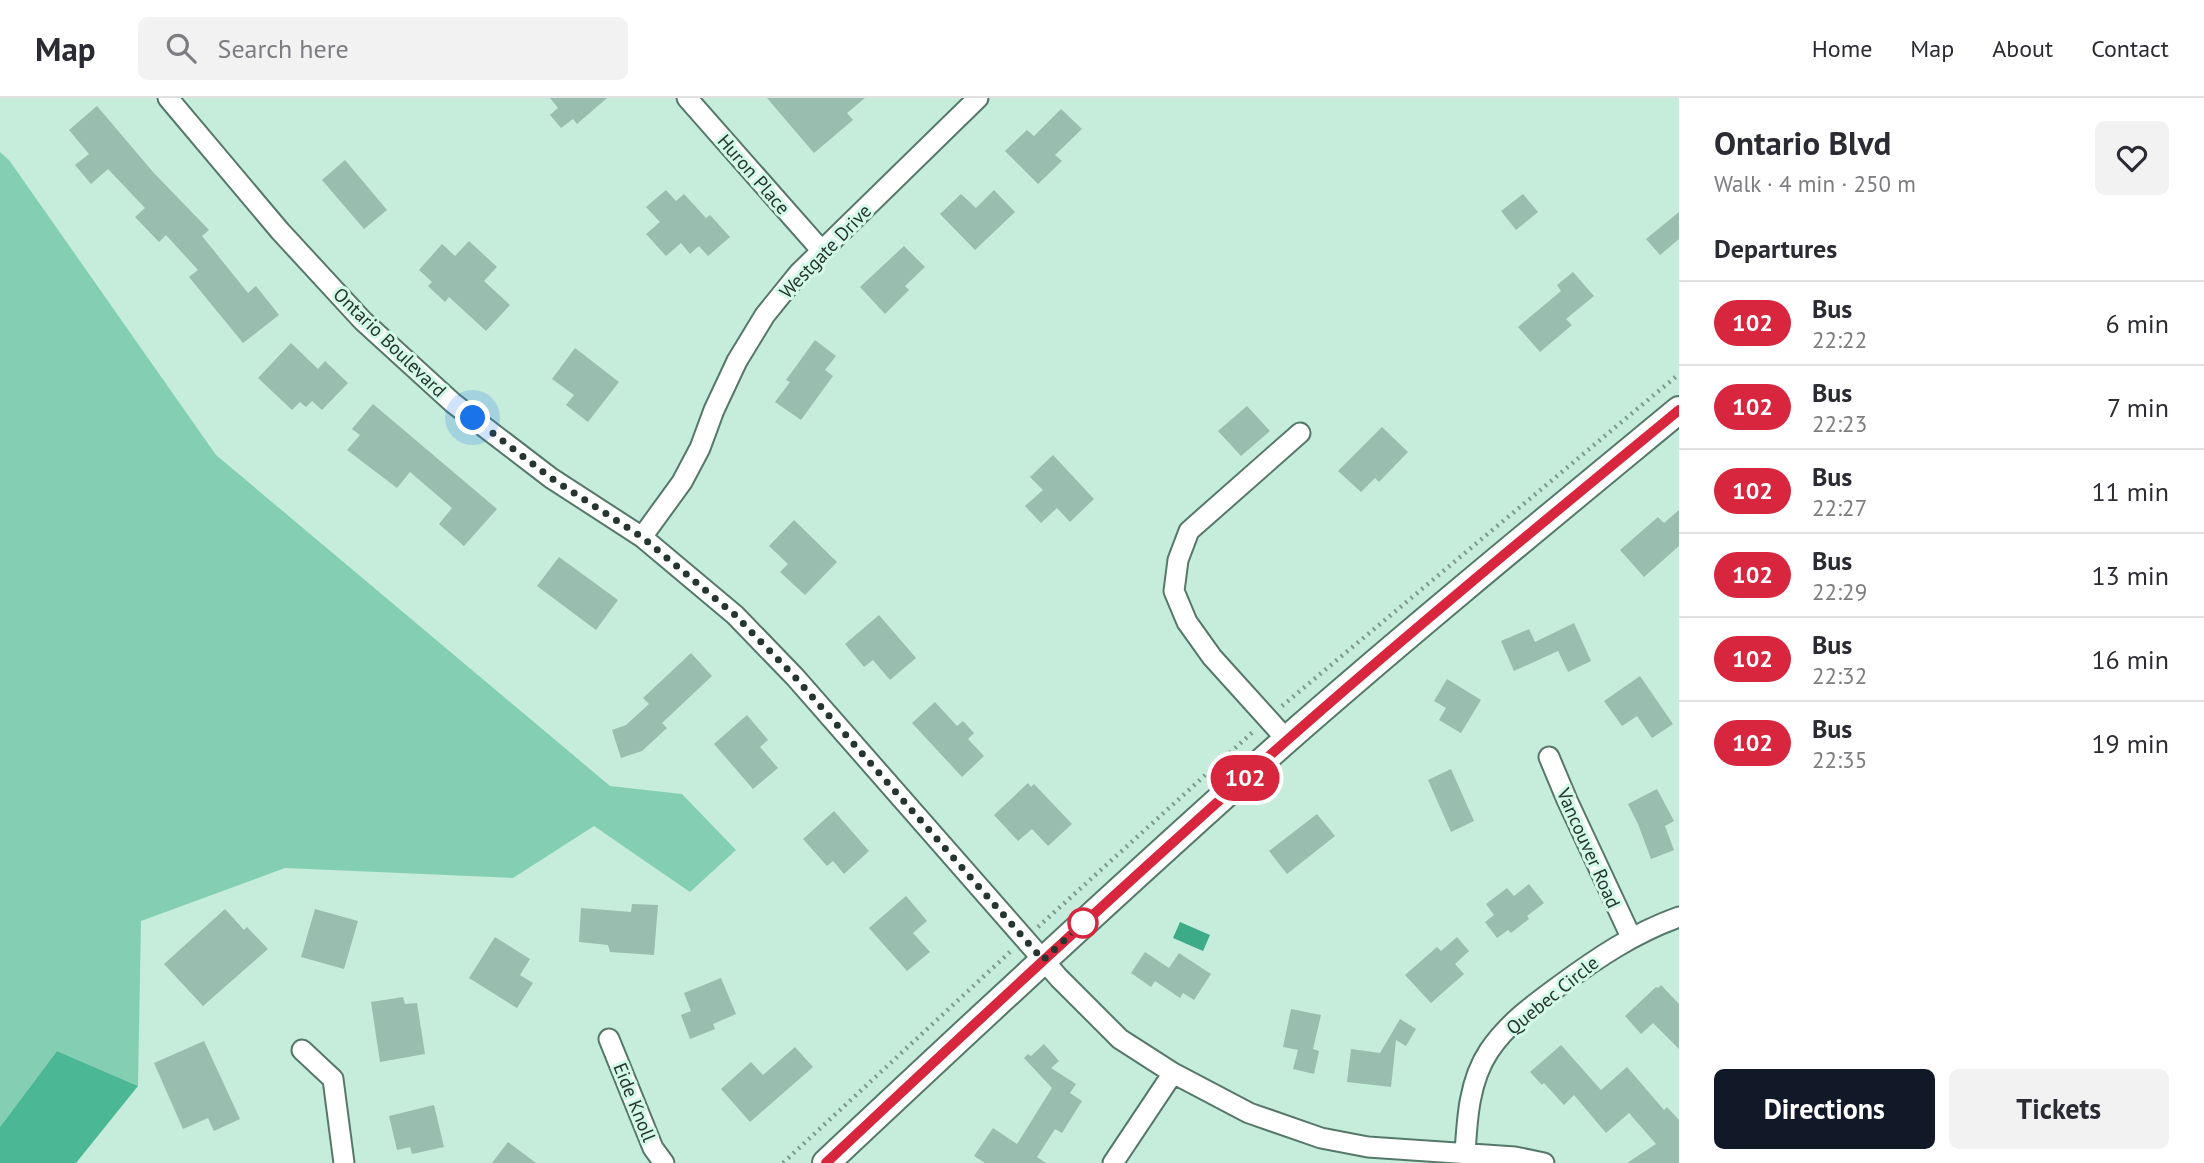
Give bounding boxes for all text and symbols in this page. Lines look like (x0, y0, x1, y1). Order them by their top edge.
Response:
search box (138, 17, 628, 80)
text: Map (35, 27, 96, 70)
icon: search (162, 29, 200, 67)
text: Search here (218, 32, 349, 65)
text: Home (1812, 33, 1872, 64)
text: Map (1910, 33, 1954, 64)
text: About (1992, 33, 2053, 64)
text: Contact (2091, 33, 2169, 64)
text: Ontario Blvd (1714, 121, 1891, 164)
button: heart (2095, 121, 2169, 195)
street label: Huron Place (713, 129, 795, 219)
text: Walk · 4 min · 250 m (1714, 169, 1916, 198)
street label: Westgate Drive (774, 199, 876, 303)
text: Departures (1714, 232, 1837, 265)
street label: Ontario Boulevard (329, 282, 451, 402)
text: Bus (1812, 292, 1852, 325)
text: 102 (1732, 307, 1773, 338)
text: 6 min (2106, 307, 2169, 340)
text: 22:22 (1812, 325, 1867, 354)
text: Bus (1812, 376, 1852, 409)
text: 102 (1732, 391, 1773, 422)
text: 7 min (2107, 391, 2169, 424)
your location (455, 400, 490, 435)
text: 22:23 (1812, 409, 1867, 438)
text: Bus (1812, 460, 1852, 493)
text: 102 (1732, 475, 1773, 506)
text: 11 min (2091, 475, 2169, 508)
text: 22:27 (1812, 493, 1867, 522)
text: Bus (1812, 544, 1852, 577)
text: 102 (1732, 559, 1773, 590)
text: 13 min (2091, 559, 2169, 592)
text: 22:29 (1812, 577, 1867, 606)
text: Bus (1812, 628, 1852, 661)
text: 102 (1732, 643, 1773, 674)
text: 16 min (2091, 643, 2169, 676)
text: 22:32 (1812, 661, 1867, 690)
text: Bus (1812, 712, 1852, 745)
text: 102 (1732, 727, 1773, 758)
text: 19 min (2091, 727, 2169, 760)
text: 22:35 (1812, 745, 1867, 774)
line badge: 102 (1205, 755, 1285, 801)
text: 102 (1225, 762, 1265, 793)
street label: Vancouver Road (1551, 783, 1626, 912)
unlabelled marker (1068, 908, 1098, 938)
street label: Quebec Circle (1501, 950, 1603, 1040)
street label: Eide Knoll (608, 1059, 662, 1145)
button: Directions (1714, 1069, 1935, 1149)
button: Tickets (1949, 1069, 2169, 1149)

